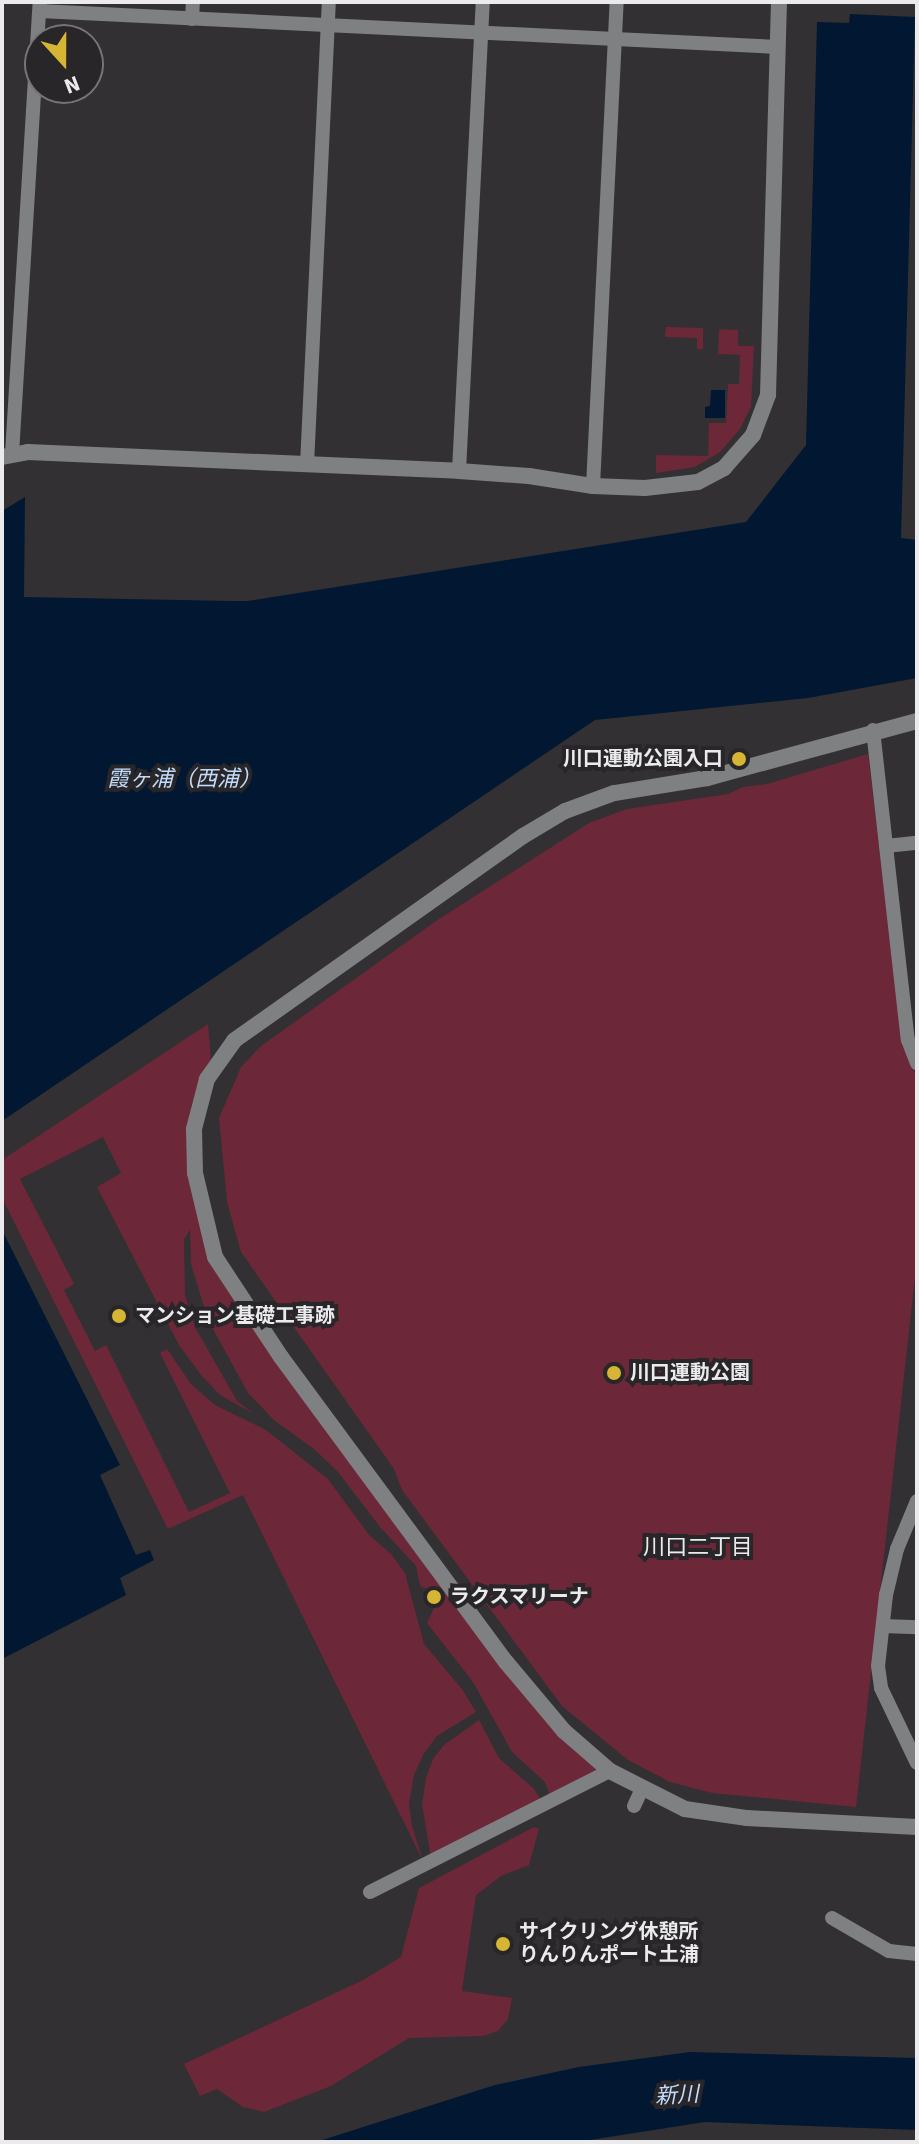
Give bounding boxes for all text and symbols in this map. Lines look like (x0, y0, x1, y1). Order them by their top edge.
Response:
north arrow (24, 24, 104, 104)
text: N (59, 67, 84, 102)
place label: 川口運動公園入口 (563, 747, 723, 771)
marker: 川口運動公園入口 (730, 750, 748, 768)
water label: 霞ヶ浦（西浦） (107, 767, 261, 793)
place label: マンション基礎工事跡 (135, 1304, 335, 1328)
marker: マンション基礎工事跡 (110, 1307, 128, 1325)
place label: 川口運動公園 (630, 1361, 750, 1385)
marker: 川口運動公園 (605, 1364, 623, 1382)
district label: 川口二丁目 (643, 1535, 753, 1561)
place label: ラクスマリーナ (450, 1585, 590, 1609)
marker: ラクスマリーナ (425, 1588, 443, 1606)
place label: サイクリング休憩所 りんりんポート土浦 (519, 1920, 699, 1967)
marker: サイクリング休憩所 りんりんポート土浦 (494, 1935, 512, 1953)
water label: 新川 (654, 2082, 700, 2110)

